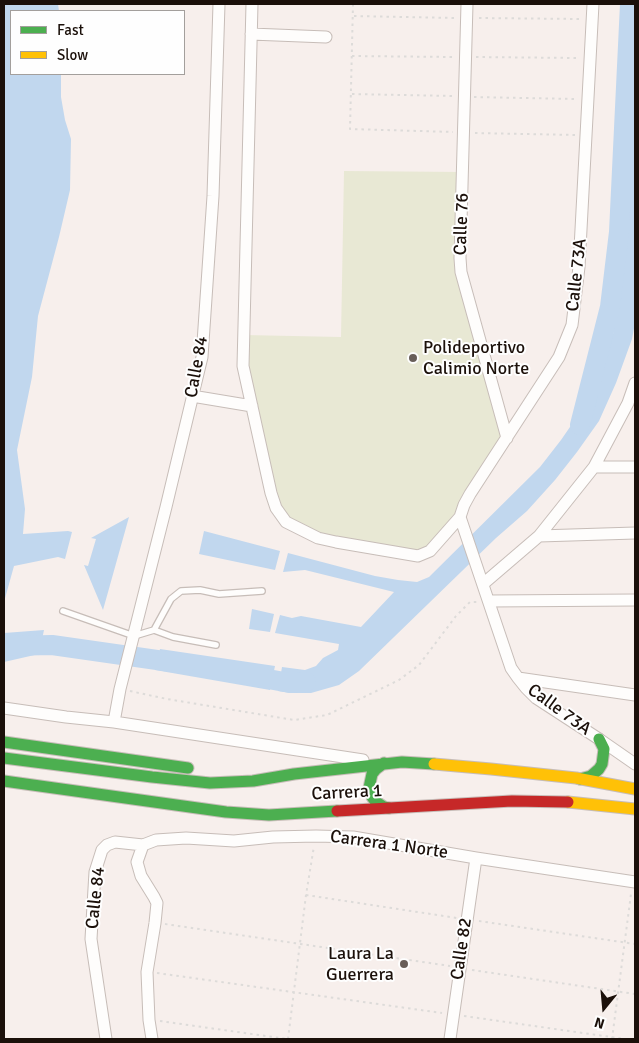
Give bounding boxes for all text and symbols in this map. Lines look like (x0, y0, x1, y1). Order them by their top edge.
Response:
legend (10, 10, 185, 75)
text: Fast (57, 21, 84, 39)
text: Slow (57, 46, 88, 64)
street label: Calle 76 (450, 192, 474, 256)
street label: Calle 73A (562, 237, 592, 313)
street label: Calle 84 (181, 334, 213, 400)
place label: Polideportivo Calimio Norte (423, 337, 529, 379)
marker: Polideportivo Calimio Norte (407, 352, 419, 364)
street label: Calle 73A (523, 680, 595, 740)
street label: Carrera 1 (311, 780, 383, 806)
street label: Carrera 1 Norte (329, 826, 449, 864)
street label: Calle 84 (82, 866, 110, 930)
street label: Calle 82 (447, 917, 477, 981)
place label: Laura La Guerrera (326, 943, 394, 986)
marker: Laura La Guerrera (398, 958, 410, 970)
north arrow (579, 983, 629, 1033)
text: N (592, 1013, 607, 1032)

